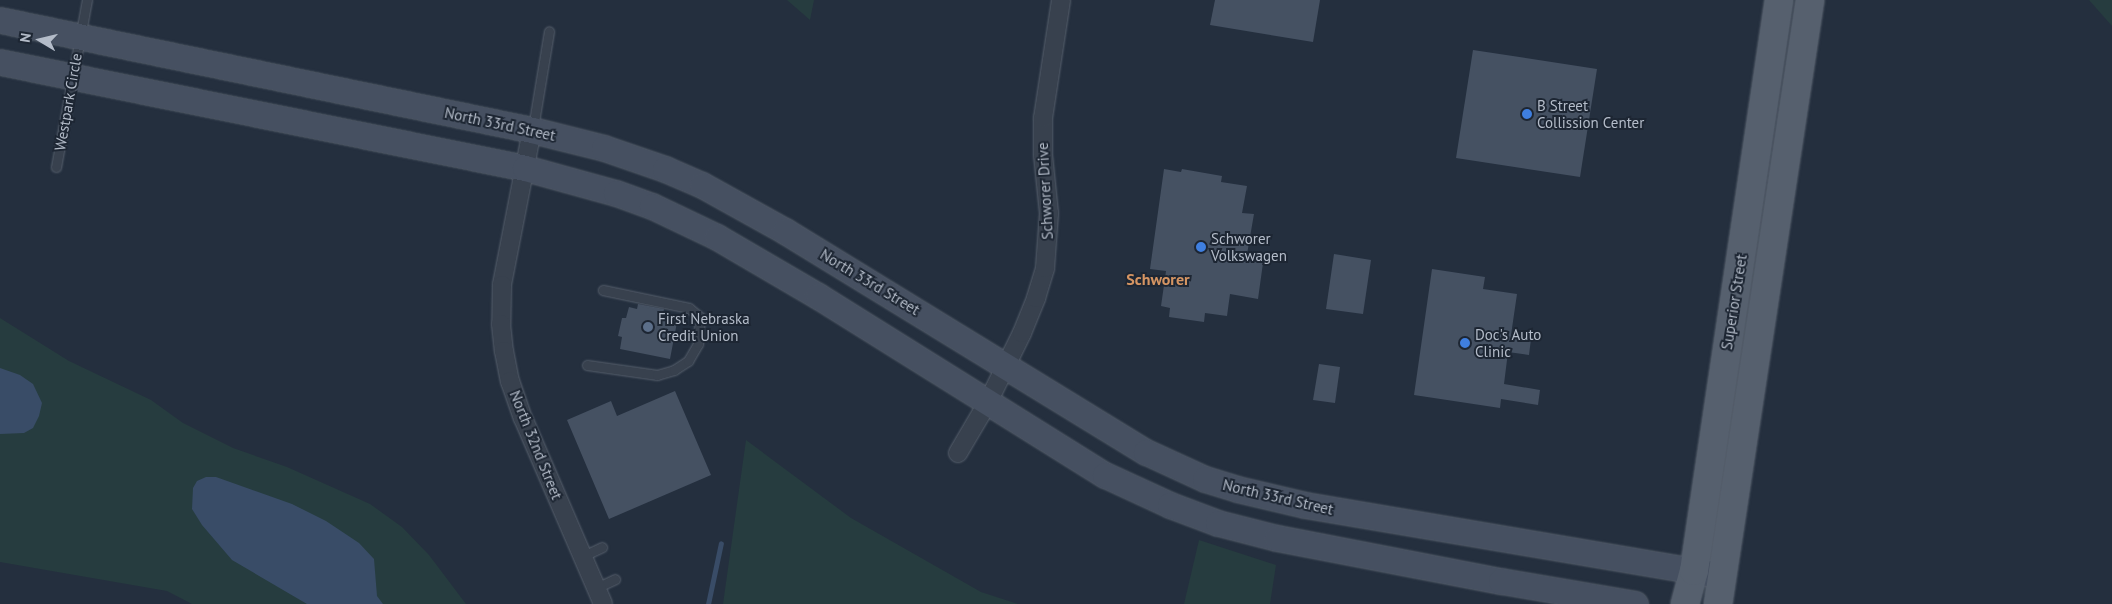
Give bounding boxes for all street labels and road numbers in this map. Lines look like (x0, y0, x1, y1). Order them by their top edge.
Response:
street label: Westpark Circle (51, 52, 85, 152)
street label: North 33rd Street (443, 103, 557, 145)
street label: Schworer Drive (1033, 142, 1057, 240)
street label: North 33rd Street (817, 245, 923, 319)
street label: Superior Street (1718, 253, 1750, 351)
street label: North 32nd Street (506, 388, 566, 502)
street label: North 33rd Street (1221, 476, 1335, 518)

